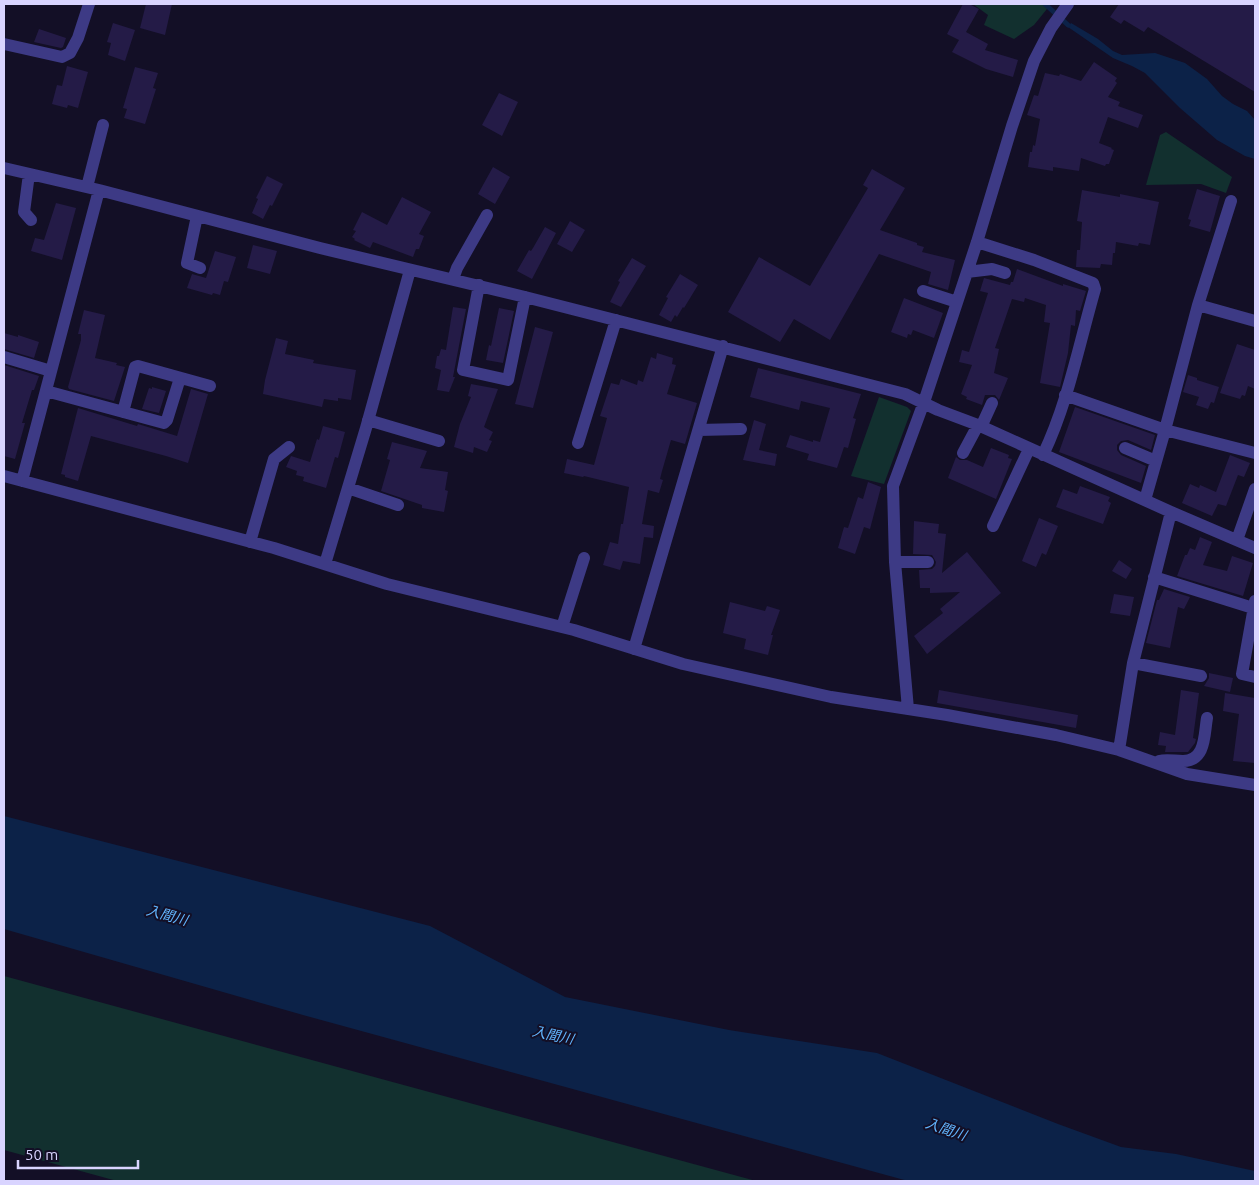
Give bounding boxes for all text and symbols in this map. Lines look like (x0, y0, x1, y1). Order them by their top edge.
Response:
water label: 入間川 (145, 902, 191, 929)
water label: 入間川 (531, 1023, 577, 1048)
water label: 入間川 (924, 1115, 970, 1144)
scale bar (18, 1138, 138, 1170)
text: 50 m (25, 1146, 58, 1163)

